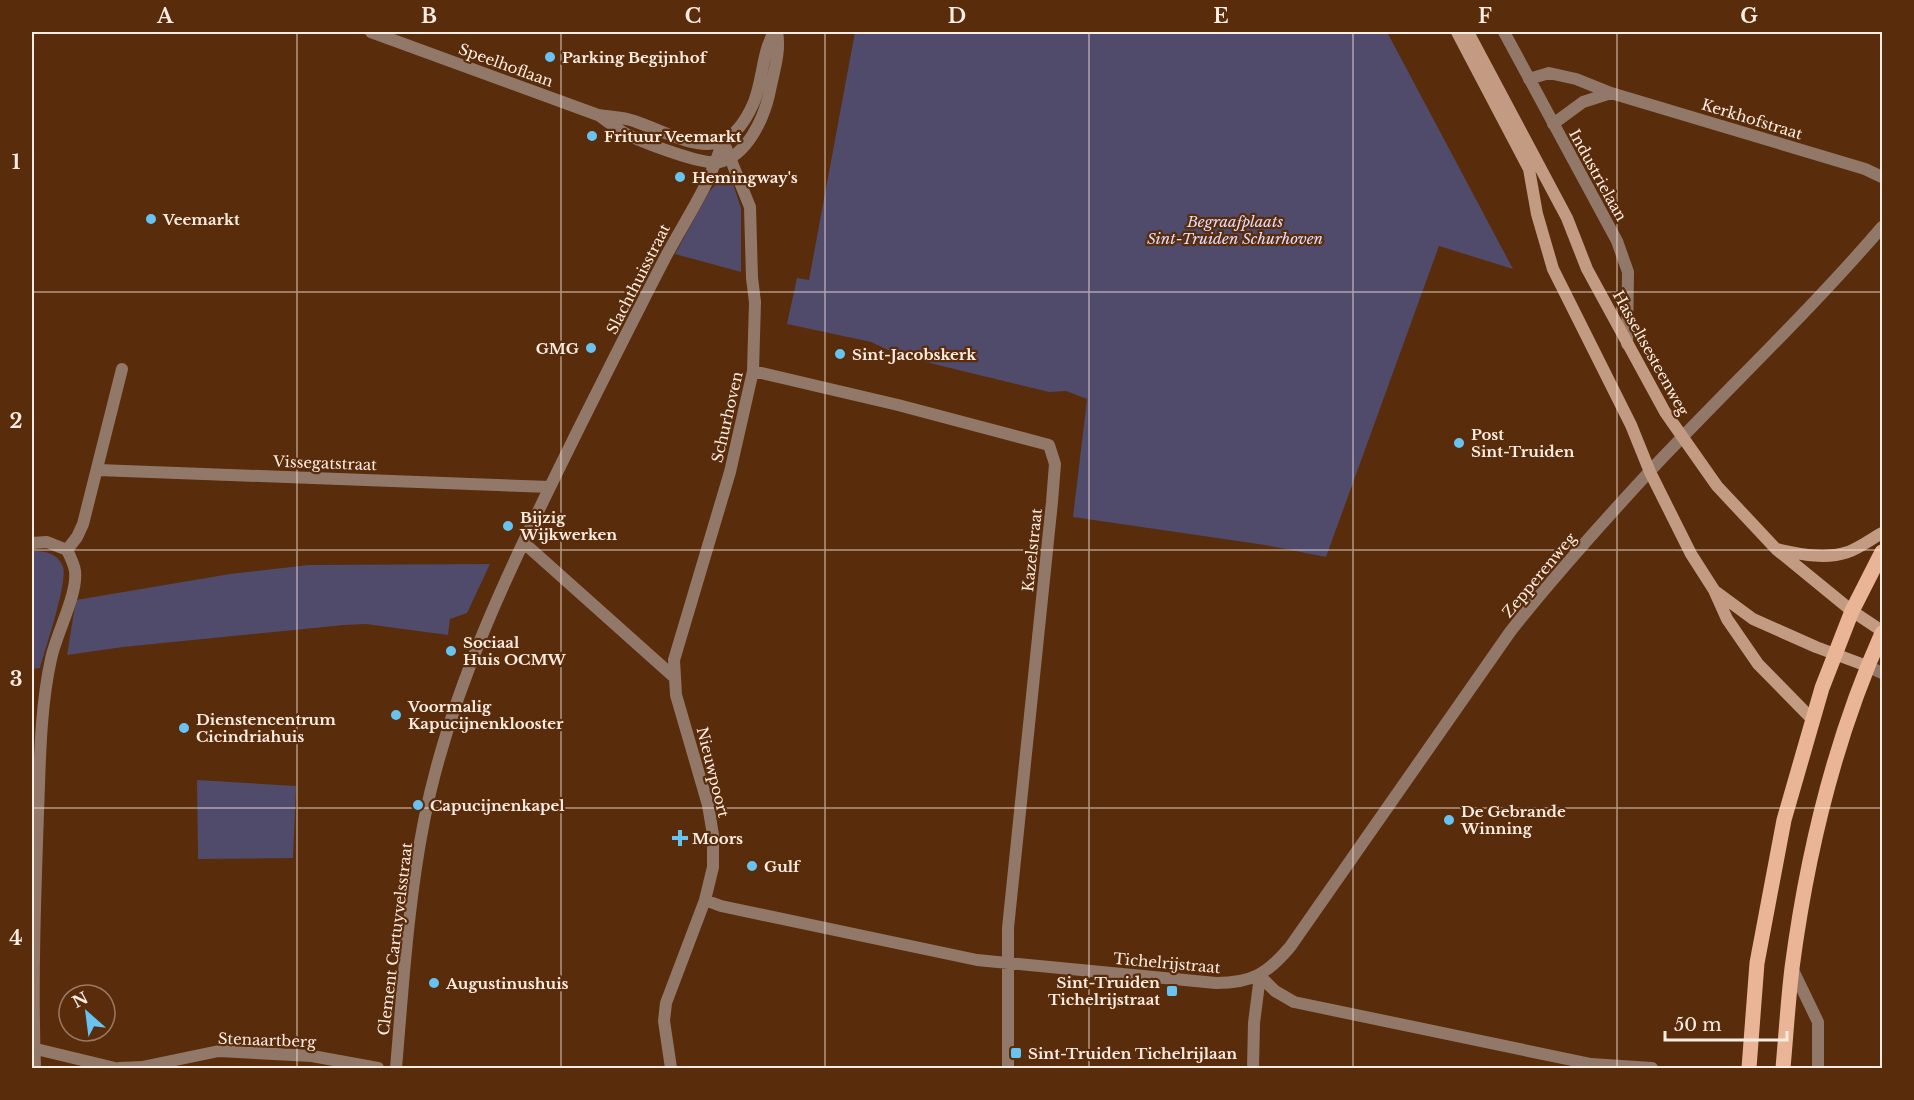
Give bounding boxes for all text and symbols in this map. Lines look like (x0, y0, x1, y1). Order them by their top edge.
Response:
text: A (156, 4, 174, 28)
text: B (421, 4, 437, 28)
text: C (685, 4, 701, 28)
text: D (948, 4, 966, 28)
text: E (1213, 4, 1229, 28)
text: F (1478, 4, 1492, 28)
text: G (1740, 4, 1758, 28)
street label: Speelhoflaan (456, 39, 556, 91)
place label: Parking Begijnhof (562, 48, 709, 67)
marker: Parking Begijnhof (543, 50, 557, 64)
street label: Kerkhofstraat (1699, 95, 1805, 143)
street label: Industrielaan (1565, 126, 1631, 224)
place label: Frituur Veemarkt (604, 127, 742, 146)
marker: Frituur Veemarkt (585, 129, 599, 143)
text: 1 (12, 150, 21, 174)
place label: Hemingway's (692, 168, 798, 187)
marker: Hemingway's (673, 170, 687, 184)
place label: Veemarkt (162, 210, 240, 229)
marker: Veemarkt (144, 212, 158, 226)
park label: Begraafplaats Sint-Truiden Schurhoven (1147, 212, 1323, 248)
street label: Slachthuisstraat (602, 220, 674, 337)
street label: Hasseltsesteenweg (1609, 287, 1694, 420)
place label: GMG (536, 339, 579, 358)
marker: GMG (584, 341, 598, 355)
place label: Sint-Jacobskerk (852, 345, 977, 364)
marker: Sint-Jacobskerk (833, 347, 847, 361)
street label: Schurhoven (707, 370, 747, 464)
text: 2 (9, 409, 23, 433)
place label: Post Sint-Truiden (1471, 425, 1575, 461)
marker: Post Sint-Truiden (1452, 436, 1466, 450)
street label: Vissegatstraat (272, 452, 378, 474)
street label: Kazelstraat (1018, 507, 1046, 593)
place label: Bijzig Wijkwerken (519, 508, 617, 544)
marker: Bijzig Wijkwerken (501, 519, 515, 533)
street label: Zepperenweg (1498, 528, 1581, 621)
place label: Sociaal Huis OCMW (463, 633, 567, 669)
marker: Sociaal Huis OCMW (444, 644, 458, 658)
text: 3 (10, 667, 22, 691)
place label: Voormalig Kapucijnenklooster (407, 697, 564, 733)
marker: Voormalig Kapucijnenklooster (389, 708, 403, 722)
place label: Dienstencentrum Cicindriahuis (196, 710, 336, 746)
marker: Dienstencentrum Cicindriahuis (177, 721, 191, 735)
street label: Nieuwpoort (693, 725, 733, 819)
place label: Capucijnenkapel (430, 796, 565, 815)
marker: Capucijnenkapel (411, 798, 425, 812)
place label: De Gebrande Winning (1460, 802, 1566, 838)
marker: De Gebrande Winning (1442, 813, 1456, 827)
place label: Moors (692, 829, 743, 848)
marker: Moors (673, 831, 687, 845)
street label: Clement Cartuyvelsstraat (374, 841, 416, 1037)
place label: Gulf (764, 857, 802, 876)
marker: Gulf (745, 859, 759, 873)
text: 4 (9, 926, 23, 950)
street label: Tichelrijstraat (1113, 949, 1222, 977)
place label: Sint-Truiden Tichelrijstraat (1048, 973, 1160, 1009)
place label: Augustinushuis (445, 974, 569, 993)
marker: Augustinushuis (427, 976, 441, 990)
north arrow (57, 983, 117, 1043)
marker: Sint-Truiden Tichelrijstraat (1165, 984, 1179, 998)
text: N (69, 987, 91, 1012)
scale bar (1665, 1004, 1786, 1042)
text: 50 m (1674, 1014, 1722, 1036)
street label: Stenaartberg (218, 1029, 317, 1051)
place label: Sint-Truiden Tichelrijlaan (1028, 1044, 1237, 1063)
marker: Sint-Truiden Tichelrijlaan (1009, 1046, 1023, 1060)

